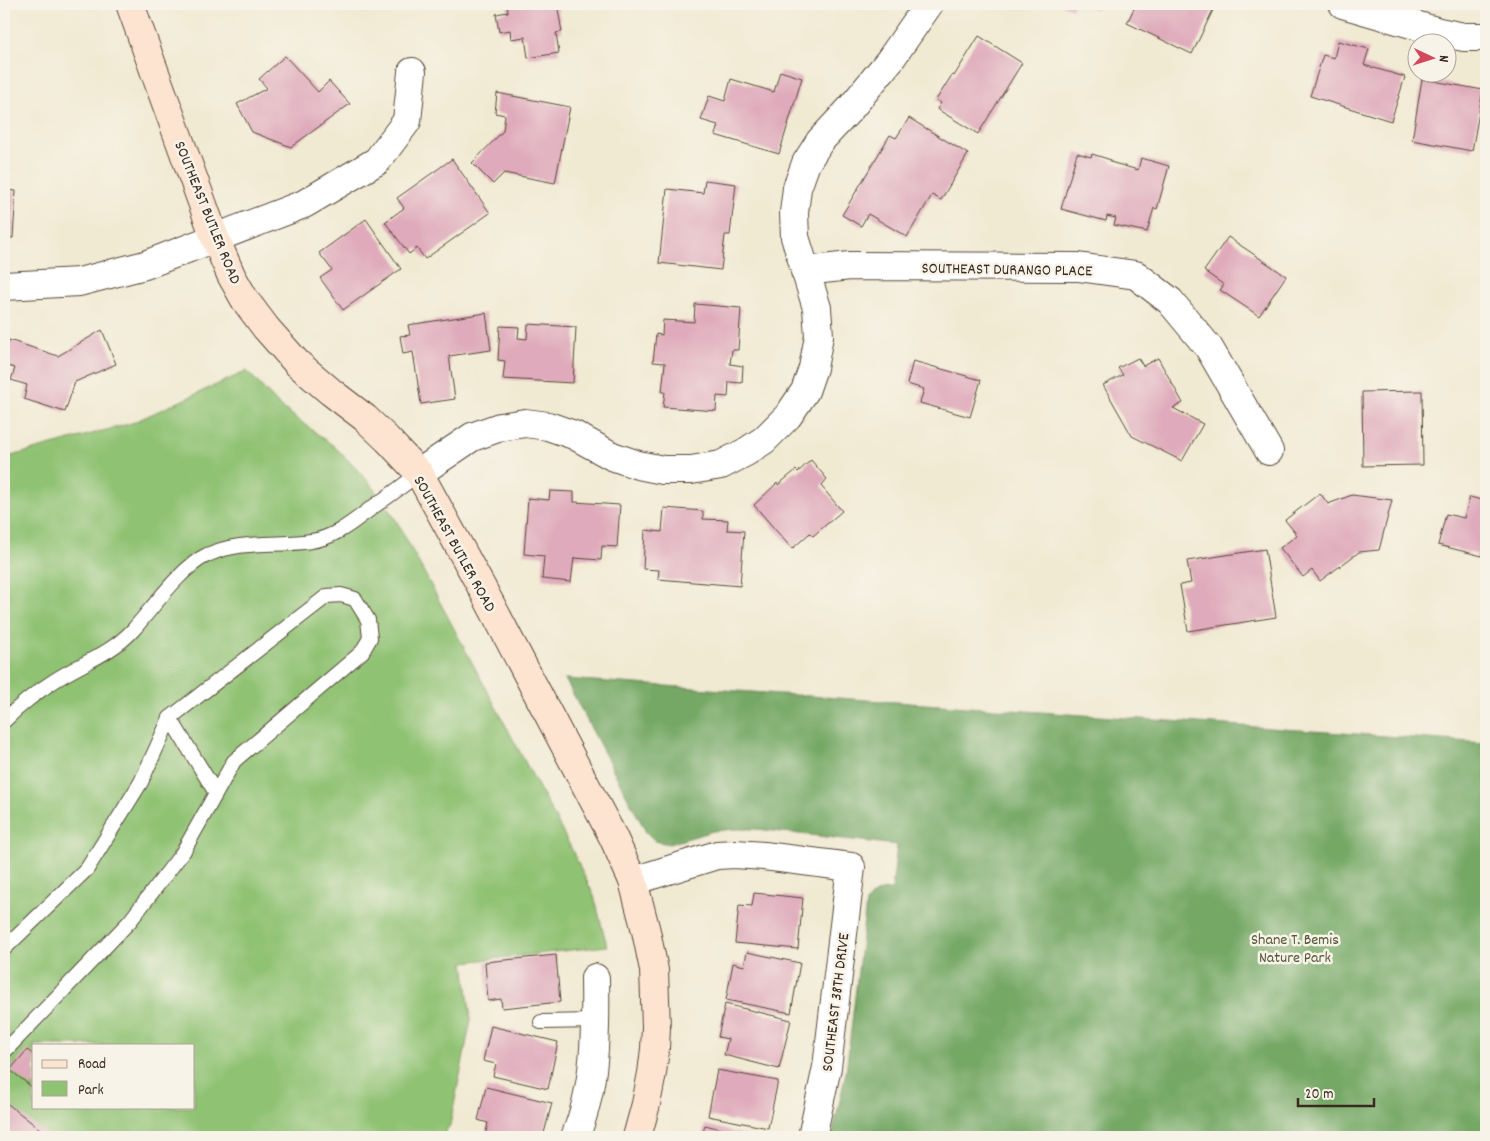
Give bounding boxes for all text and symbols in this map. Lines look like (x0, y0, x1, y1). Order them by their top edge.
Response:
north arrow (1408, 32, 1458, 82)
text: N (1433, 55, 1453, 63)
street label: SOUTHEAST BUTLER ROAD (167, 138, 246, 288)
street label: SOUTHEAST DURANGO PLACE (921, 258, 1093, 284)
street label: SOUTHEAST BUTLER ROAD (407, 472, 501, 617)
park label: Shane T. Bemis Nature Park (1251, 929, 1339, 970)
street label: SOUTHEAST 38TH DRIVE (817, 931, 856, 1073)
legend (32, 1044, 195, 1108)
text: Road (78, 1054, 106, 1076)
scale bar (1298, 1076, 1374, 1108)
text: Park (78, 1080, 104, 1102)
text: 20 m (1305, 1084, 1333, 1106)

